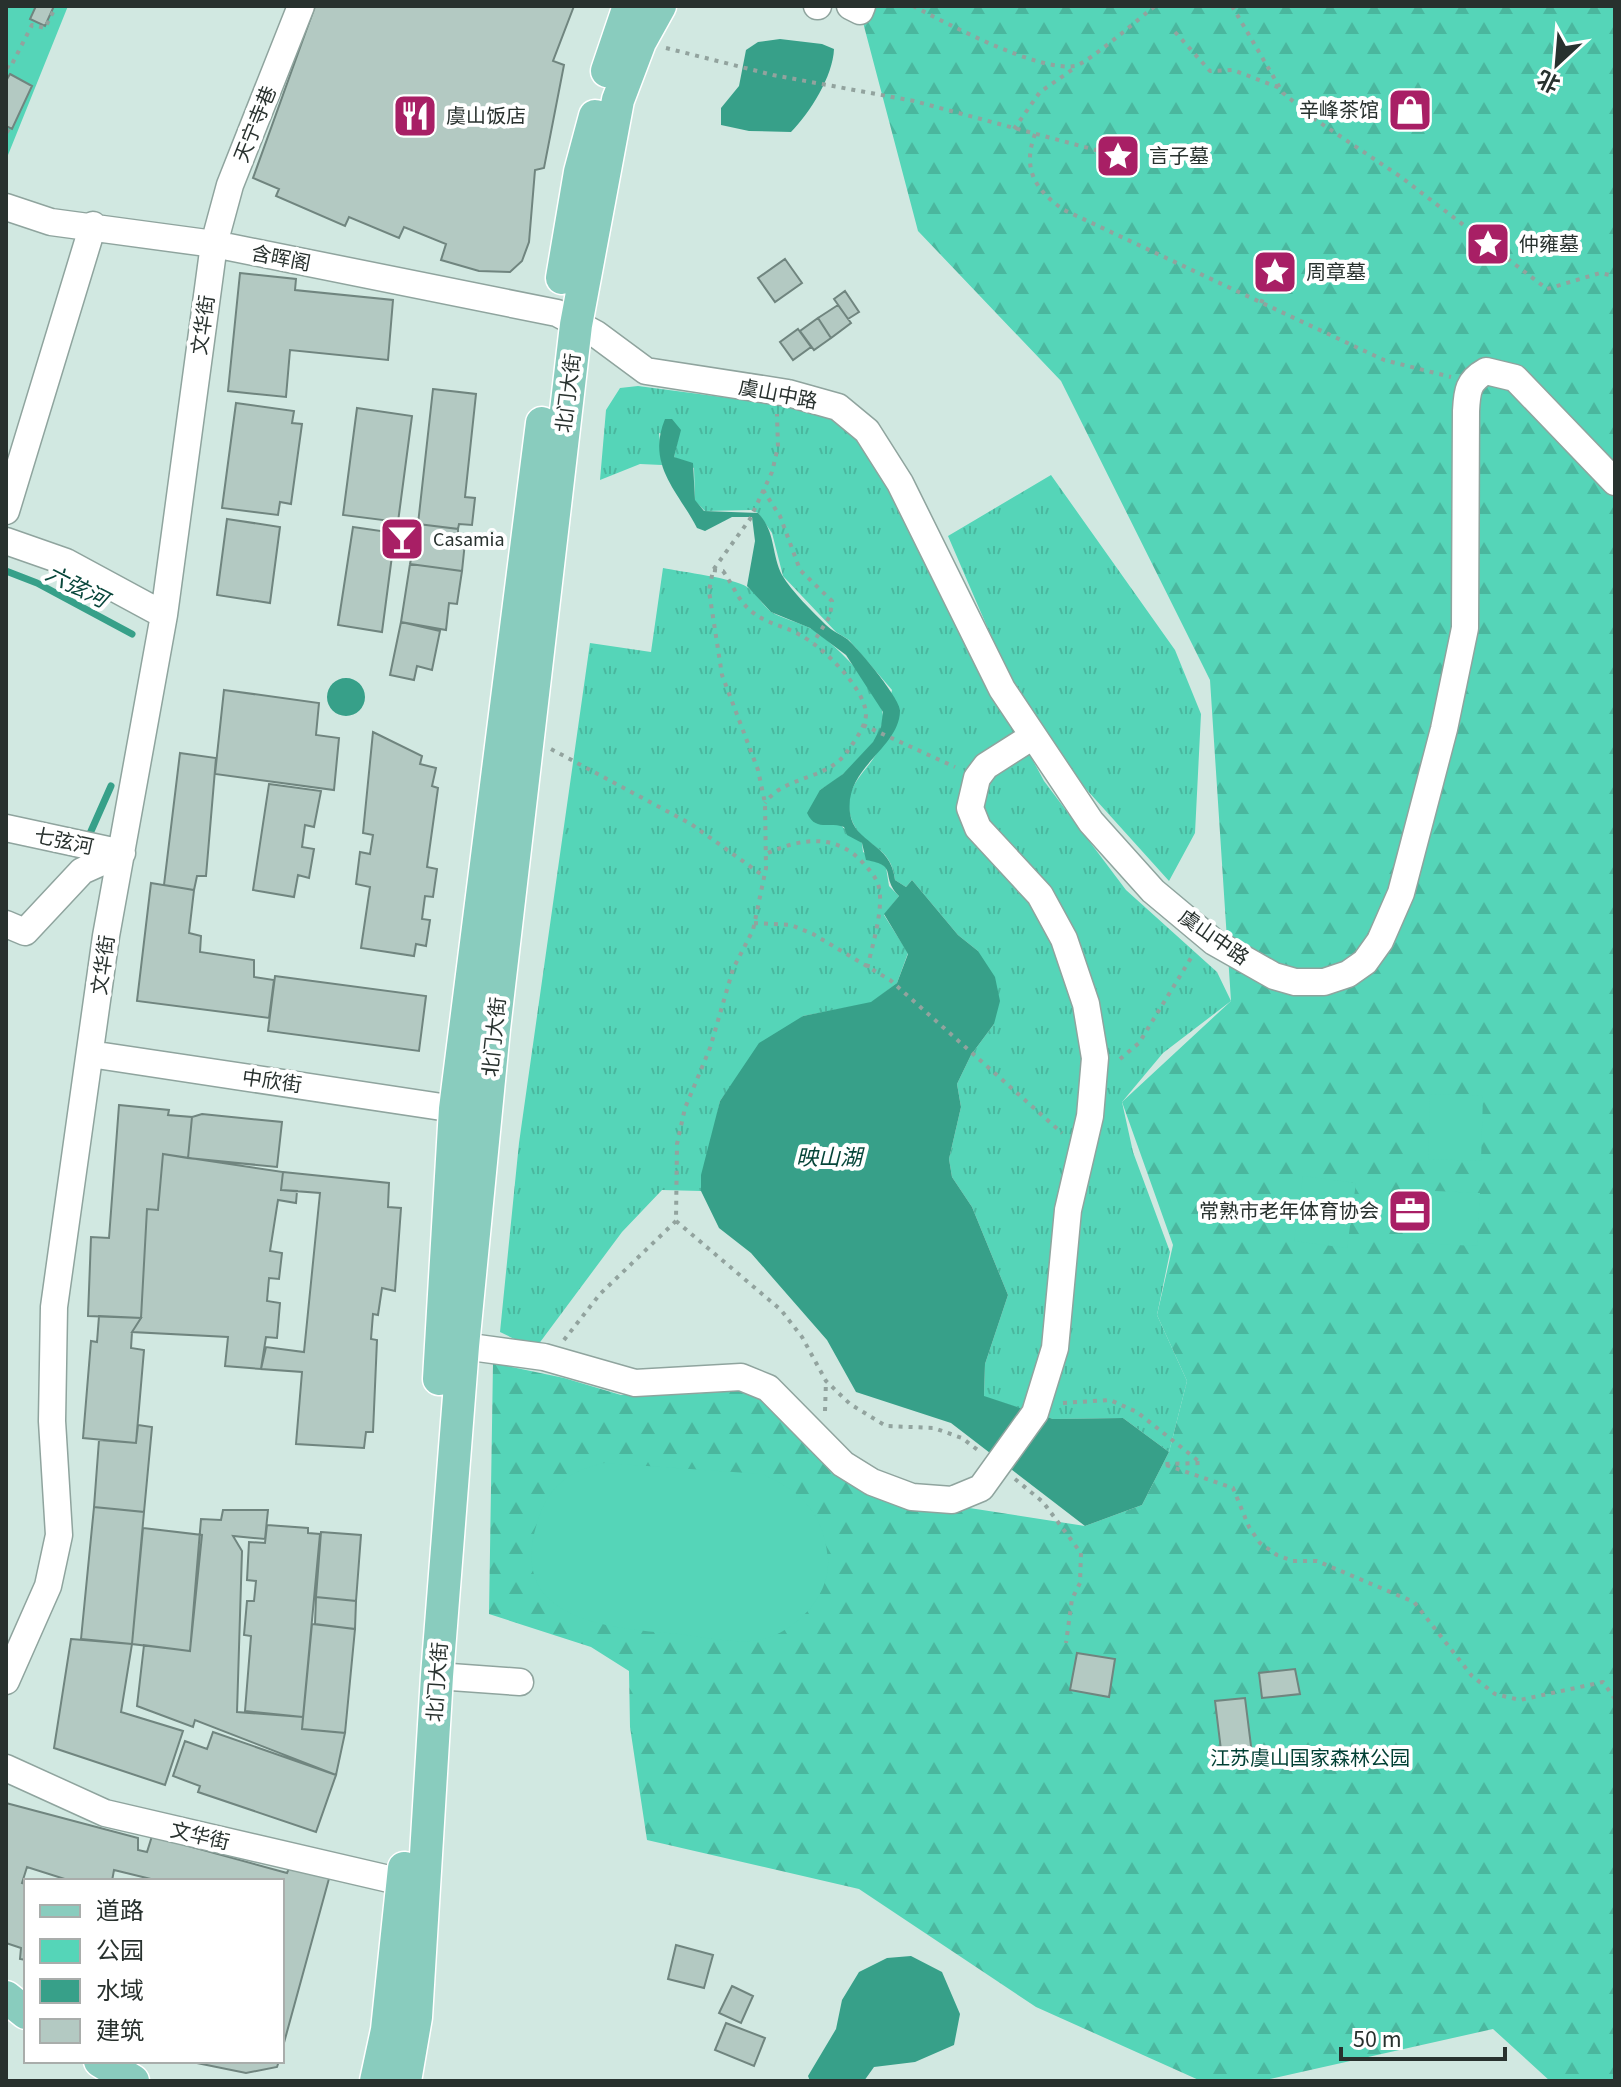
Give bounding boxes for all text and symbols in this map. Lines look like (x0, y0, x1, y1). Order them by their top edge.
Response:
north arrow (1517, 24, 1597, 104)
text: 北 (1532, 62, 1566, 100)
street label: 天宁寺巷 (228, 82, 284, 167)
shop icon: 辛峰茶馆 (1386, 86, 1434, 134)
restaurant icon: 虞山饭店 (391, 92, 439, 140)
place label: 辛峰茶馆 (1299, 97, 1379, 125)
place label: 虞山饭店 (446, 103, 526, 131)
place icon: 言子墓 (1094, 132, 1142, 180)
place label: 言子墓 (1149, 143, 1209, 171)
place icon: 仲雍墓 (1464, 220, 1512, 268)
place label: 仲雍墓 (1519, 231, 1579, 259)
street label: 含晖阁 (249, 240, 313, 278)
place icon: 周章墓 (1251, 248, 1299, 296)
place label: 周章墓 (1306, 259, 1366, 287)
street label: 文华街 (186, 293, 222, 357)
street label: 北门大街 (550, 352, 588, 435)
street label: 虞山中路 (736, 374, 820, 416)
bar icon: Casamia (378, 515, 426, 563)
place label: Casamia (433, 526, 505, 554)
water label: 六弦河 (40, 558, 117, 618)
street label: 七弦河 (32, 822, 96, 862)
street label: 虞山中路 (1173, 903, 1254, 972)
street label: 文华街 (86, 933, 122, 997)
street label: 北门大街 (477, 996, 513, 1078)
street label: 中欣街 (240, 1064, 304, 1100)
water label: 映山湖 (796, 1142, 865, 1174)
office icon: 常熟市老年体育协会 (1386, 1187, 1434, 1235)
place label: 常熟市老年体育协会 (1199, 1198, 1379, 1226)
street label: 北门大街 (421, 1641, 455, 1723)
park label: 江苏虞山国家森林公园 (1210, 1745, 1410, 1773)
street label: 文华街 (167, 1817, 232, 1857)
legend (24, 1879, 284, 2063)
text: 道路 (96, 1894, 144, 1929)
text: 公园 (96, 1934, 144, 1969)
text: 水域 (96, 1974, 144, 2009)
scale bar (1341, 2011, 1505, 2061)
text: 建筑 (96, 2014, 144, 2049)
text: 50 m (1353, 2022, 1402, 2057)

